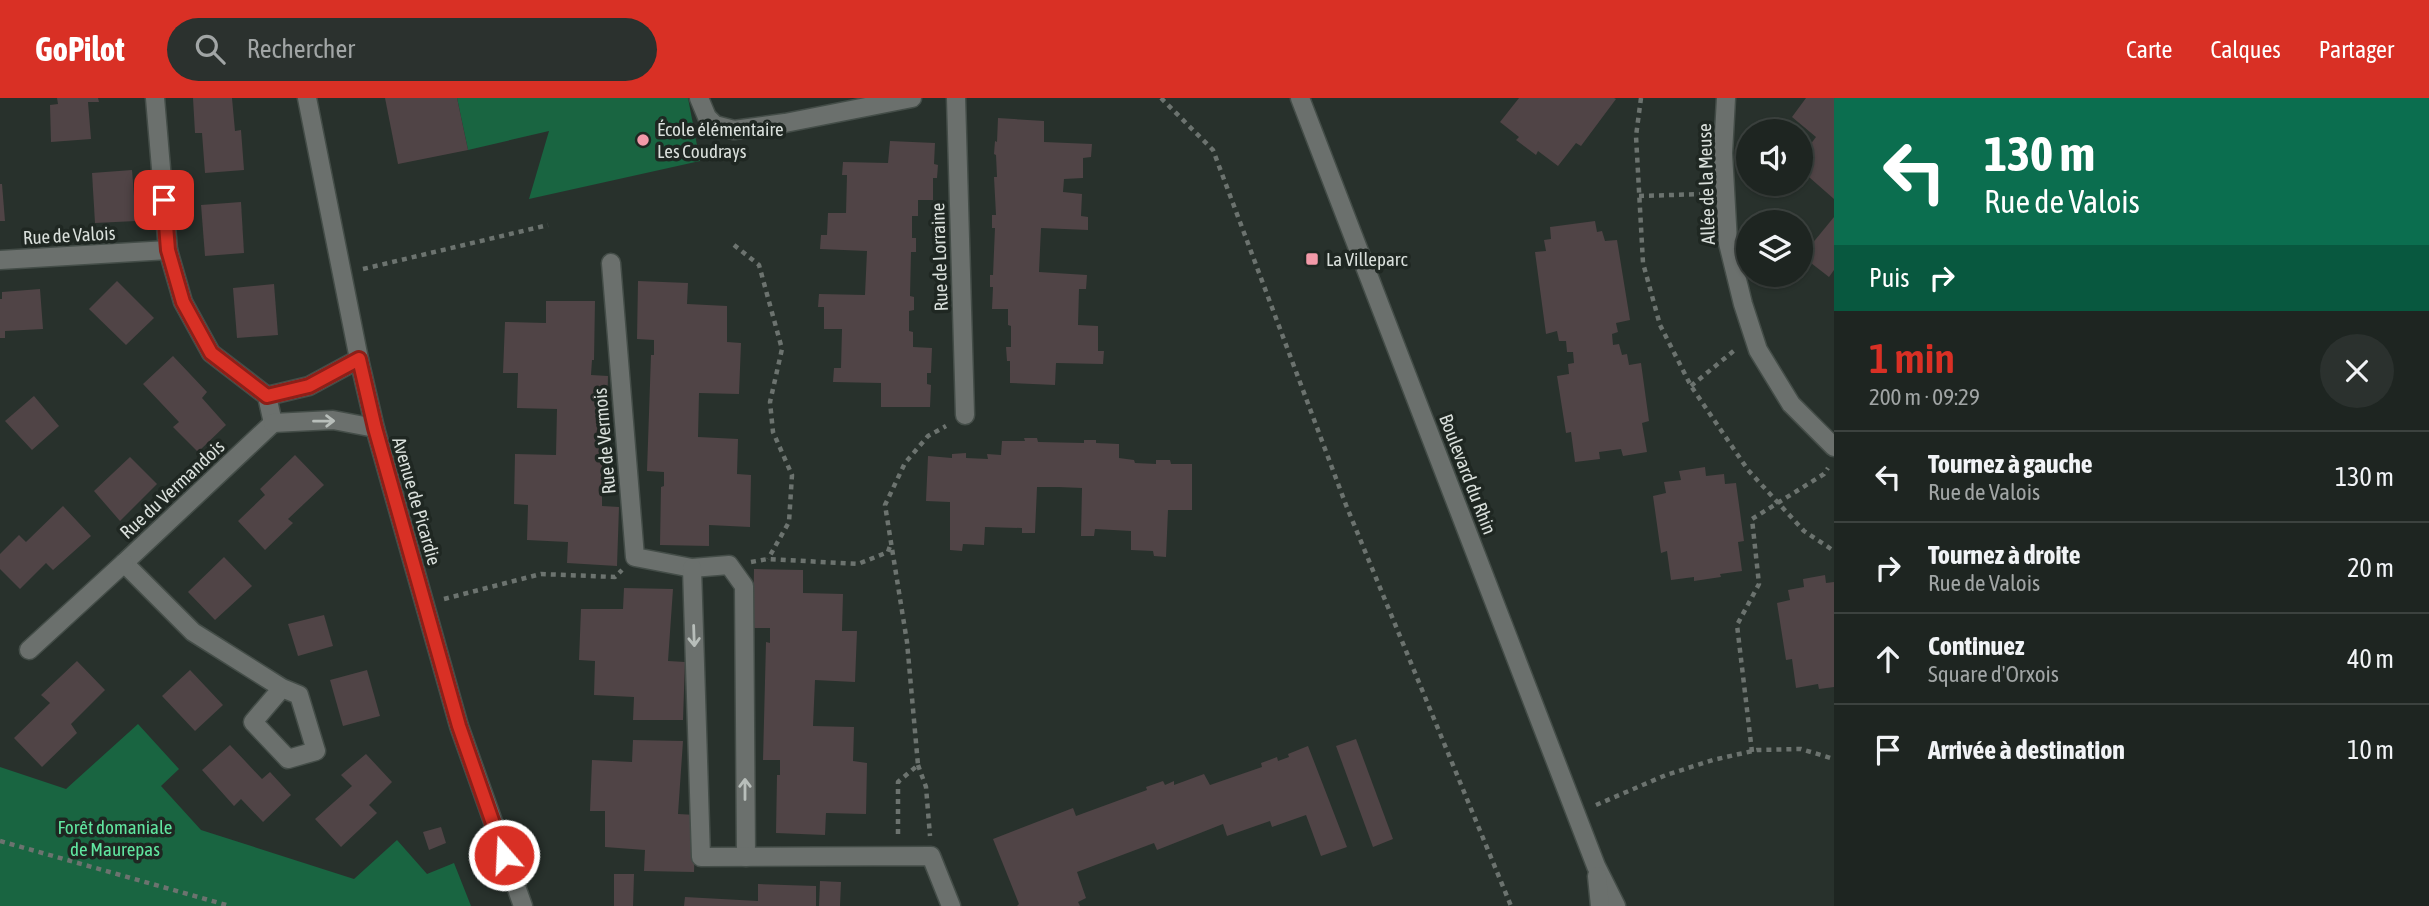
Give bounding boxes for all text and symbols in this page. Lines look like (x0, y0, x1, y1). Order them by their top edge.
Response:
search box (167, 18, 657, 81)
text: GoPilot (35, 30, 125, 68)
icon: search (191, 30, 229, 68)
text: Rechercher (247, 34, 355, 64)
text: Carte (2126, 36, 2172, 63)
text: Calques (2210, 36, 2281, 63)
text: Partager (2319, 36, 2394, 63)
place label: École élémentaire Les Coudrays (657, 118, 784, 162)
map controls (1736, 119, 1813, 287)
button: sound (1736, 119, 1813, 196)
street label: Allée de la Meuse (1693, 123, 1719, 245)
text: 130 m (1984, 125, 2095, 181)
icon: left (1869, 126, 1960, 217)
marker: École élémentaire Les Coudrays (635, 132, 651, 148)
pin (134, 170, 194, 230)
icon: arrive (145, 181, 183, 219)
text: Rue de Valois (1984, 183, 2140, 220)
street label: Rue de Lorraine (926, 202, 952, 312)
button: layers (1736, 210, 1813, 287)
street label: Rue de Valois (22, 222, 116, 248)
place label: La Villeparc (1326, 248, 1408, 270)
marker: La Villeparc (1304, 251, 1320, 267)
icon: right (1923, 259, 1961, 297)
text: Puis (1869, 263, 1909, 293)
text: 1 min (1869, 334, 1955, 382)
button: close (2320, 334, 2394, 408)
text: 200 m · 09:29 (1869, 384, 1980, 410)
street label: Rue de Vermois (588, 387, 620, 495)
street label: Boulevard du Rhin (1435, 411, 1501, 537)
one-way arrow (312, 414, 335, 427)
street label: Avenue de Picardie (388, 434, 446, 568)
street label: Rue du Vermandois (115, 435, 229, 543)
text: Tournez à gauche (1928, 449, 2093, 479)
icon: left (1869, 458, 1907, 496)
text: 130 m (2335, 462, 2394, 492)
text: Rue de Valois (1928, 479, 2040, 505)
text: Tournez à droite (1928, 540, 2081, 570)
icon: right (1869, 549, 1907, 587)
text: 20 m (2347, 553, 2394, 583)
text: Rue de Valois (1928, 570, 2040, 596)
one-way arrow (687, 624, 701, 647)
text: Continuez (1928, 631, 2024, 661)
icon: ahead (1869, 640, 1907, 678)
text: 40 m (2347, 644, 2394, 674)
text: Square d'Orxois (1928, 661, 2059, 687)
icon: arrive (1869, 731, 1907, 769)
text: Arrivée à destination (1928, 735, 2125, 765)
text: 10 m (2347, 735, 2394, 765)
one-way arrow (738, 777, 752, 800)
park label: Forêt domaniale de Maurepas (58, 816, 172, 860)
position arrow (467, 818, 541, 892)

